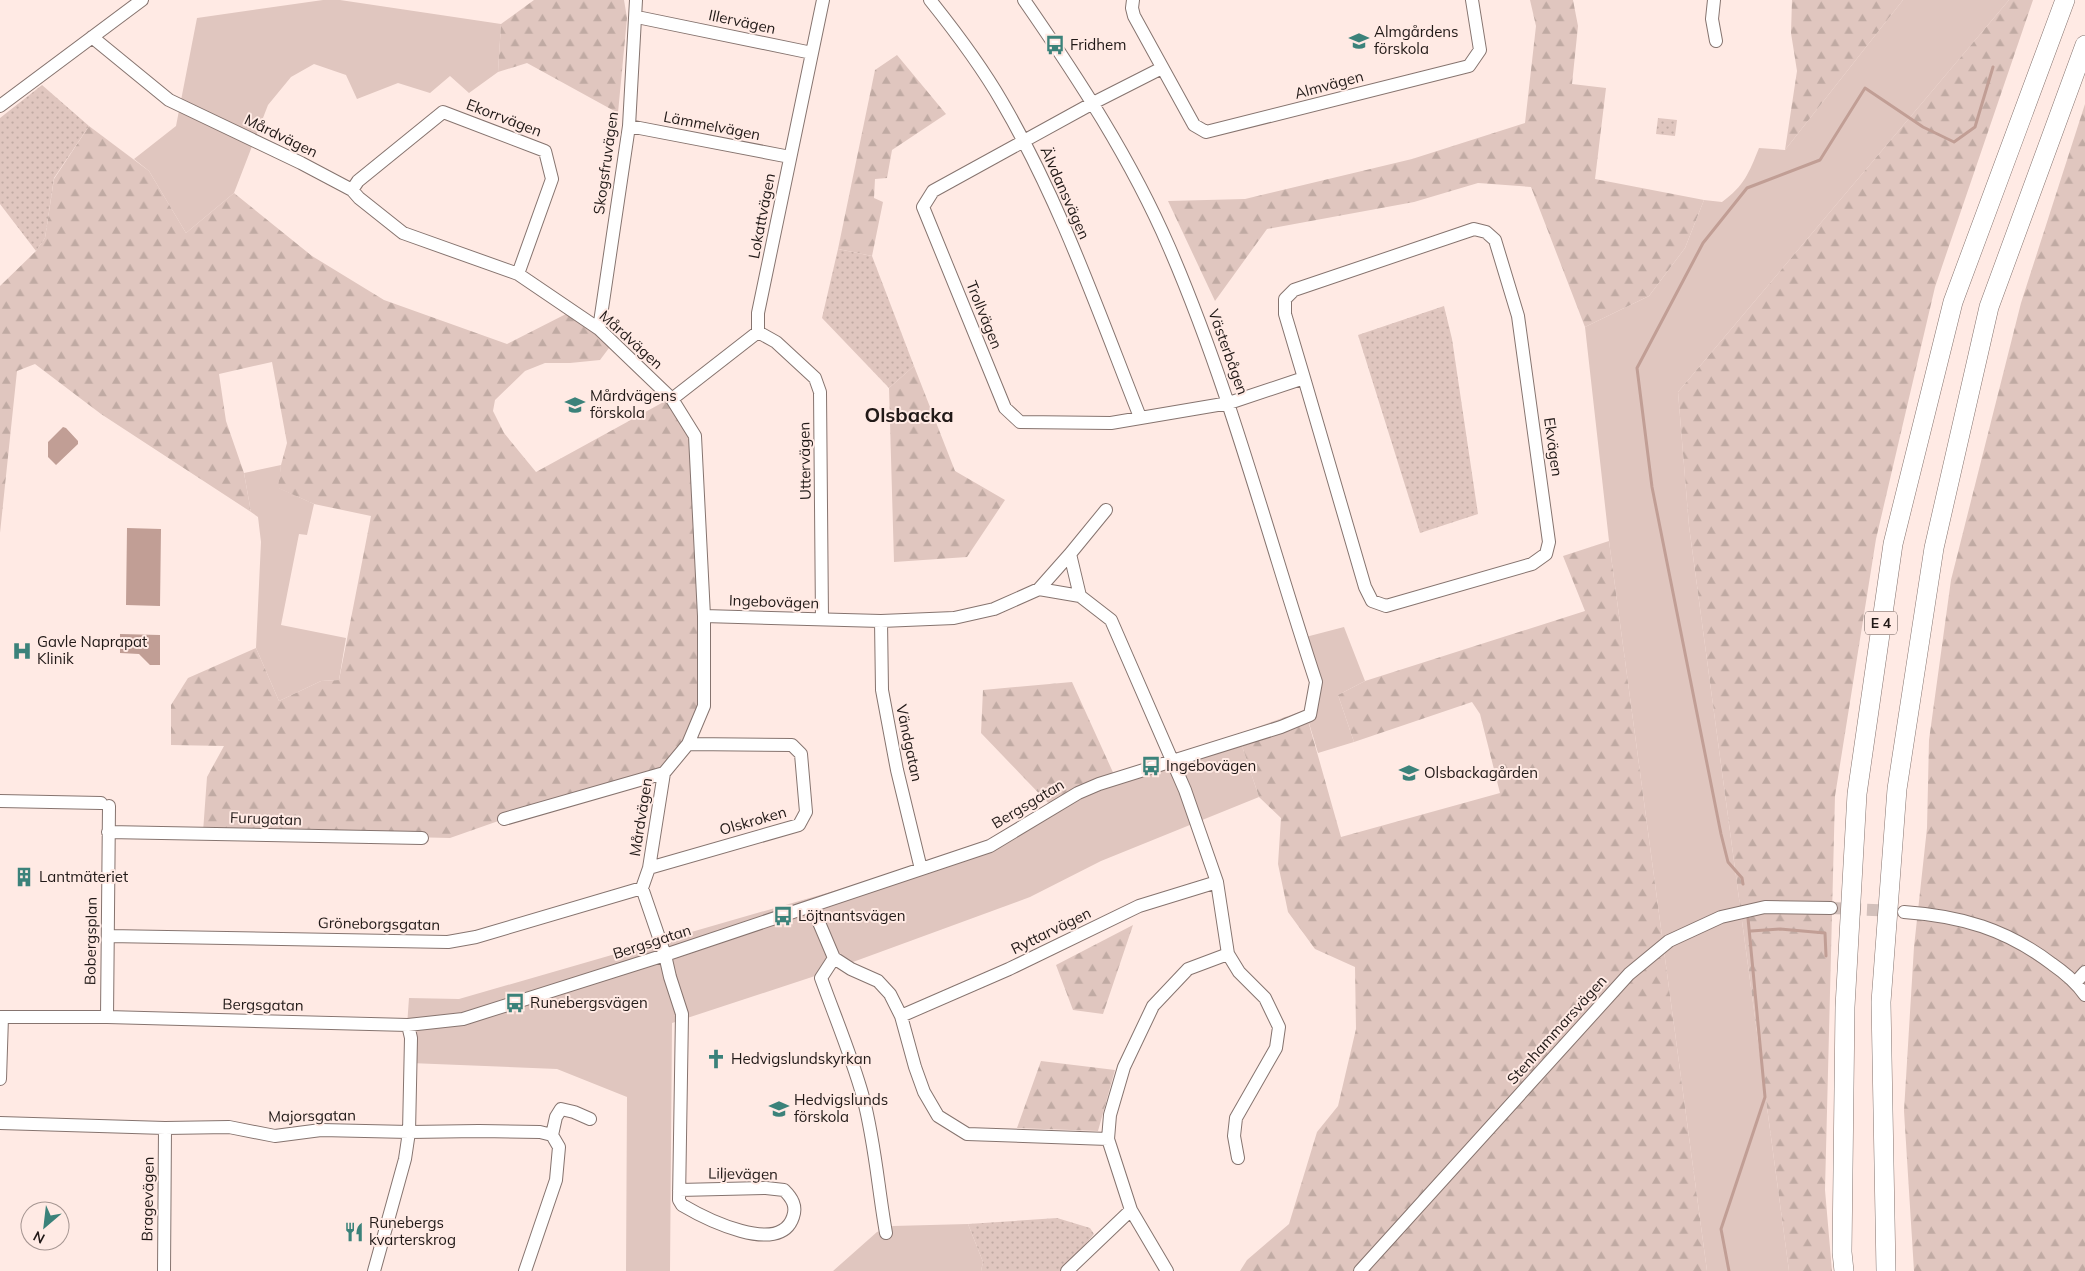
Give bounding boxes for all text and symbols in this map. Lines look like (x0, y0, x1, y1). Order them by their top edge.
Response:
street label: Illervägen (707, 5, 777, 38)
place label: Almgårdens förskola (1374, 22, 1459, 58)
school or university icon: Almgårdens förskola (1348, 30, 1370, 52)
bus stop icon: Fridhem (1044, 34, 1066, 56)
place label: Fridhem (1070, 35, 1126, 54)
street label: Almvägen (1292, 66, 1365, 103)
street label: Ekorrvägen (464, 94, 545, 141)
street label: Lämmelvägen (662, 107, 762, 144)
street label: Mårdvägen (241, 110, 321, 161)
street label: Skogsfruvägen (589, 110, 622, 216)
street label: Älvdansvägen (1037, 143, 1094, 242)
street label: Lokattvägen (744, 172, 779, 260)
street label: Trollvägen (962, 278, 1007, 352)
street label: Mårdvägen (596, 306, 667, 373)
street label: Västerbågen (1204, 306, 1253, 397)
place label: Mårdvägens förskola (590, 386, 677, 422)
school or university icon: Mårdvägens förskola (564, 394, 586, 416)
district label: Olsbacka (864, 402, 954, 427)
street label: Ekvägen (1540, 416, 1567, 478)
street label: Uttervägen (794, 422, 815, 500)
street label: Ingebovägen (729, 590, 819, 613)
road number: E 4 (1865, 612, 1897, 634)
place label: Gavle Naprapat Klinik (37, 632, 147, 668)
hospital icon: Gavle Naprapat Klinik (11, 640, 33, 662)
street label: Vändgatan (892, 703, 927, 783)
bus stop icon: Ingebovägen (1140, 755, 1162, 777)
place label: Ingebovägen (1166, 756, 1256, 775)
school or university icon: Olsbackagården (1398, 762, 1420, 784)
place label: Olsbackagården (1424, 763, 1538, 782)
street label: Bergsgatan (988, 774, 1067, 833)
street label: Mårdvägen (625, 776, 656, 858)
street label: Olskroken (717, 802, 789, 839)
street label: Furugatan (230, 808, 302, 829)
building icon: Lantmäteriet (13, 866, 35, 888)
place label: Lantmäteriet (39, 867, 128, 886)
street label: Bobergsplan (80, 897, 101, 985)
street label: Ryttarvägen (1008, 903, 1094, 958)
bus stop icon: Löjtnantsvägen (772, 905, 794, 927)
place label: Löjtnantsvägen (798, 906, 906, 925)
street label: Gröneborgsgatan (318, 913, 440, 934)
street label: Bergsgatan (610, 920, 693, 963)
street label: Stenhammarsvägen (1503, 971, 1611, 1088)
bus stop icon: Runebergsvägen (504, 992, 526, 1014)
place label: Runebergsvägen (530, 993, 648, 1012)
street label: Bergsgatan (222, 994, 304, 1015)
church icon: Hedvigslundskyrkan (705, 1048, 727, 1070)
place label: Hedvigslundskyrkan (731, 1049, 871, 1068)
place label: Hedvigslunds förskola (794, 1090, 888, 1126)
school or university icon: Hedvigslunds förskola (768, 1098, 790, 1120)
street label: Majorsgatan (268, 1105, 356, 1126)
street label: Bragevägen (137, 1157, 158, 1241)
street label: Liljevägen (708, 1163, 778, 1184)
north arrow (20, 1201, 70, 1251)
place label: Runebergs kvarterskrog (369, 1213, 456, 1249)
restaurant icon: Runebergs kvarterskrog (343, 1221, 365, 1243)
text: N (30, 1227, 48, 1248)

